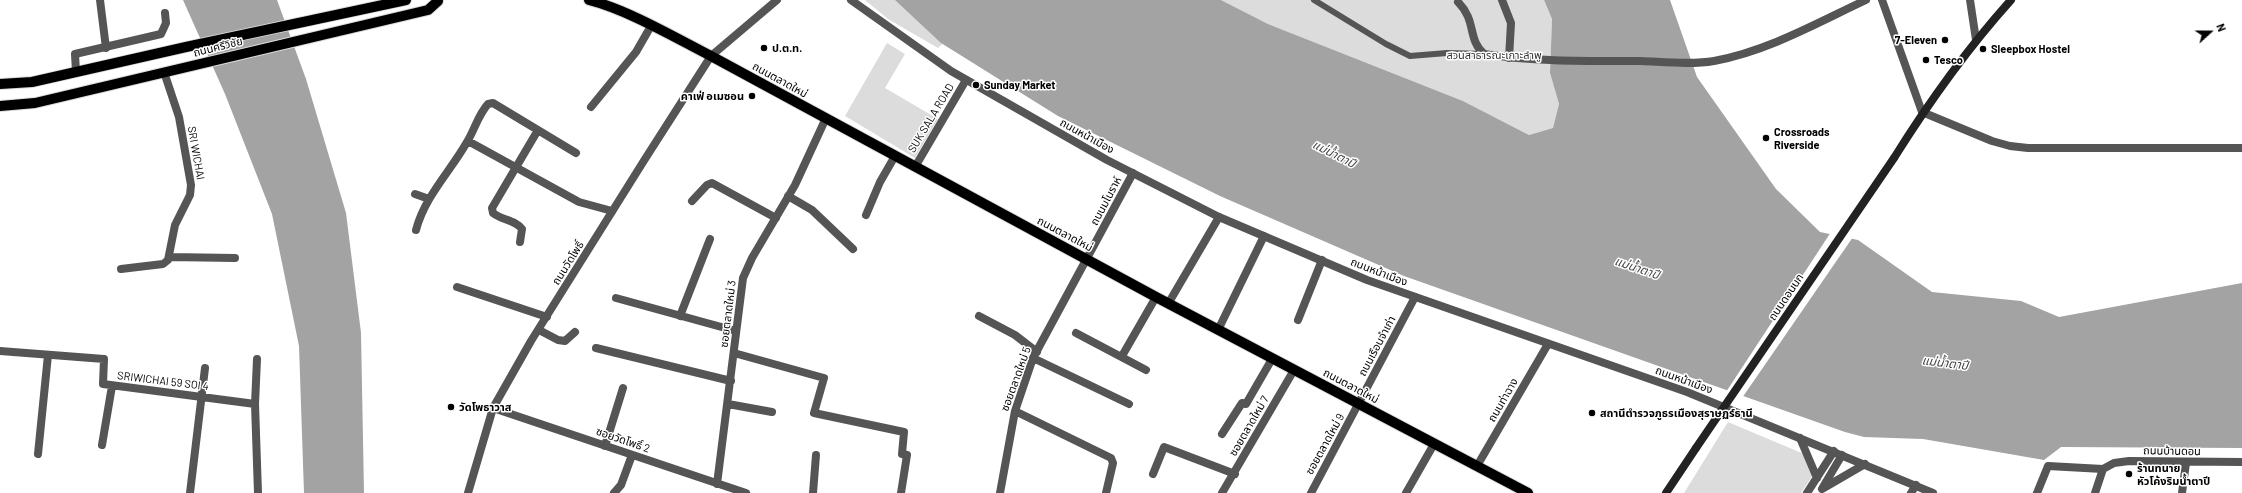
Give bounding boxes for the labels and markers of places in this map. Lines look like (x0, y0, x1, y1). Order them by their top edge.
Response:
place label: 7-Eleven (1895, 33, 1937, 47)
marker: 7-Eleven (1940, 35, 1950, 45)
place label: ป.ต.ท. (772, 41, 802, 55)
place label: Sleepbox Hostel (1991, 42, 2070, 56)
marker: ป.ต.ท. (759, 43, 769, 53)
marker: Sleepbox Hostel (1978, 44, 1988, 54)
place label: Tesco (1934, 53, 1963, 67)
marker: Tesco (1921, 55, 1931, 65)
place label: Sunday Market (984, 78, 1055, 92)
marker: Sunday Market (971, 80, 981, 90)
place label: คาเฟ่ อเมซอน (681, 89, 744, 103)
marker: คาเฟ่ อเมซอน (747, 91, 757, 101)
place label: Crossroads Riverside (1774, 125, 1830, 151)
marker: Crossroads Riverside (1761, 133, 1771, 143)
place label: วัดโพธาวาส (459, 400, 511, 414)
marker: วัดโพธาวาส (446, 402, 456, 412)
place label: สถานีตำรวจภูธรเมืองสุราษฏร์ธานี (1600, 406, 1753, 420)
marker: สถานีตำรวจภูธรเมืองสุราษฏร์ธานี (1587, 408, 1597, 418)
place label: ร้านทนาย หัวโค้งริมน้ำตาปี (2137, 461, 2210, 487)
marker: ร้านทนาย หัวโค้งริมน้ำตาปี (2124, 469, 2134, 479)

